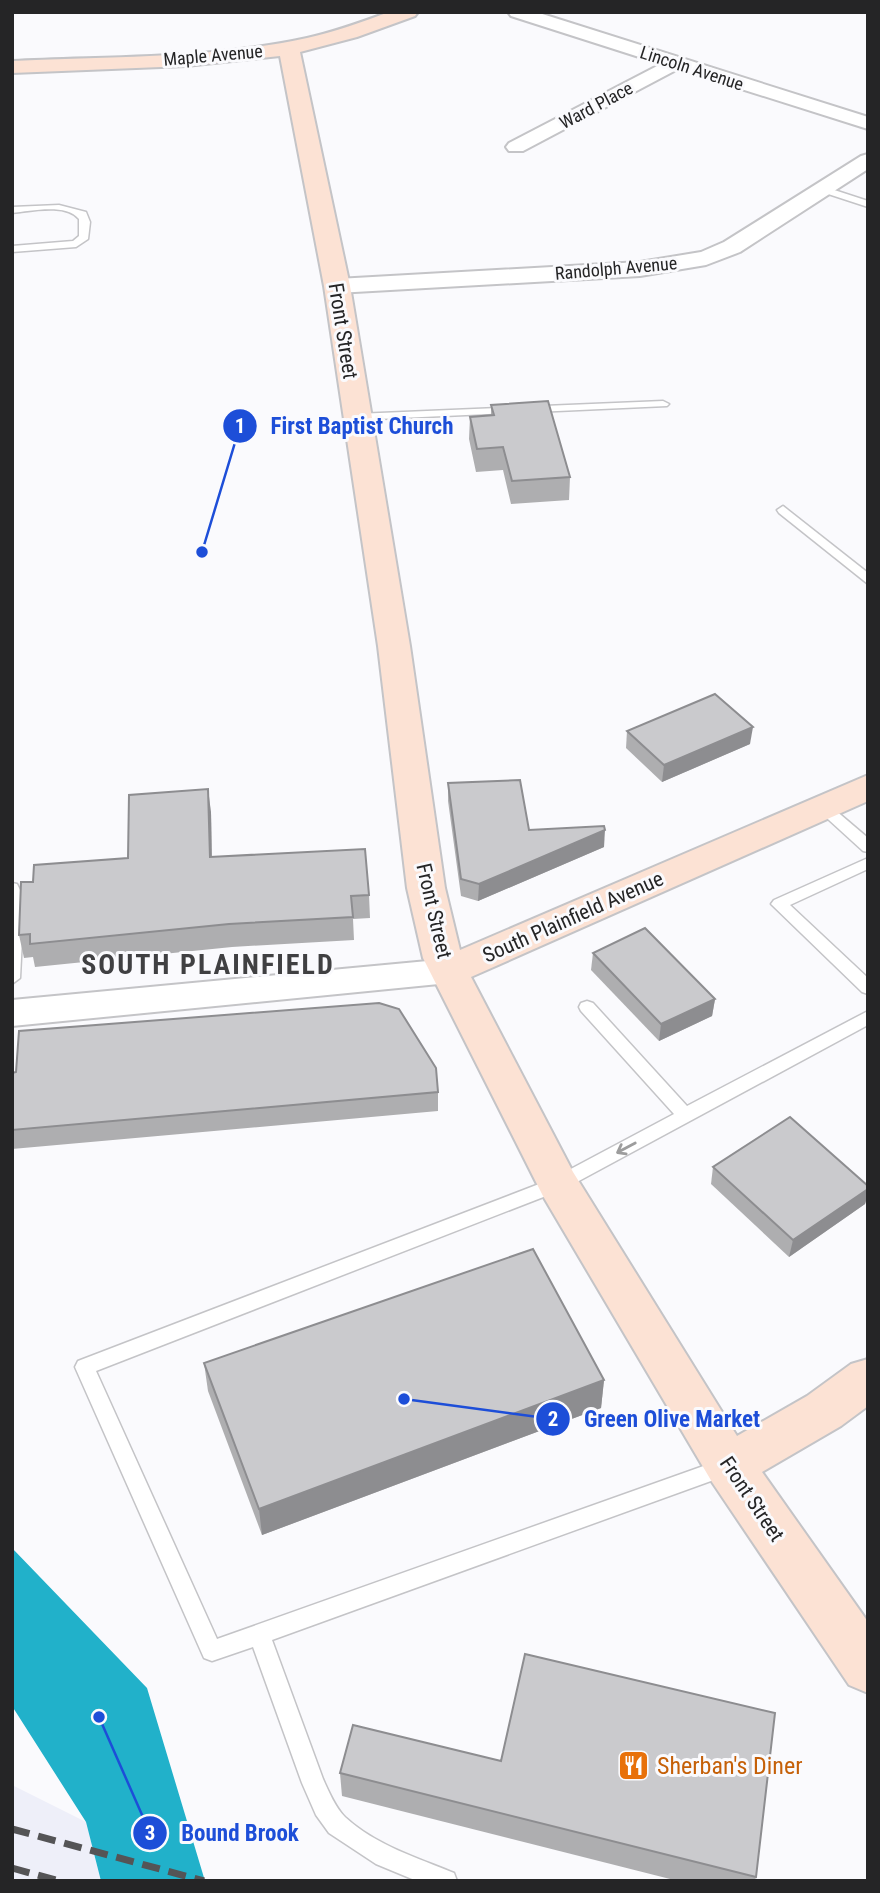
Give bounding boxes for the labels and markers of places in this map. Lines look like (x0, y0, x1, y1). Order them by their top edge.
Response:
callout: First Baptist Church (222, 404, 468, 448)
callout: Green Olive Market (535, 1397, 774, 1441)
restaurant icon: Sherban's Diner (617, 1749, 651, 1783)
place label: Sherban's Diner (657, 1752, 802, 1780)
callout: Bound Brook (133, 1811, 313, 1855)

